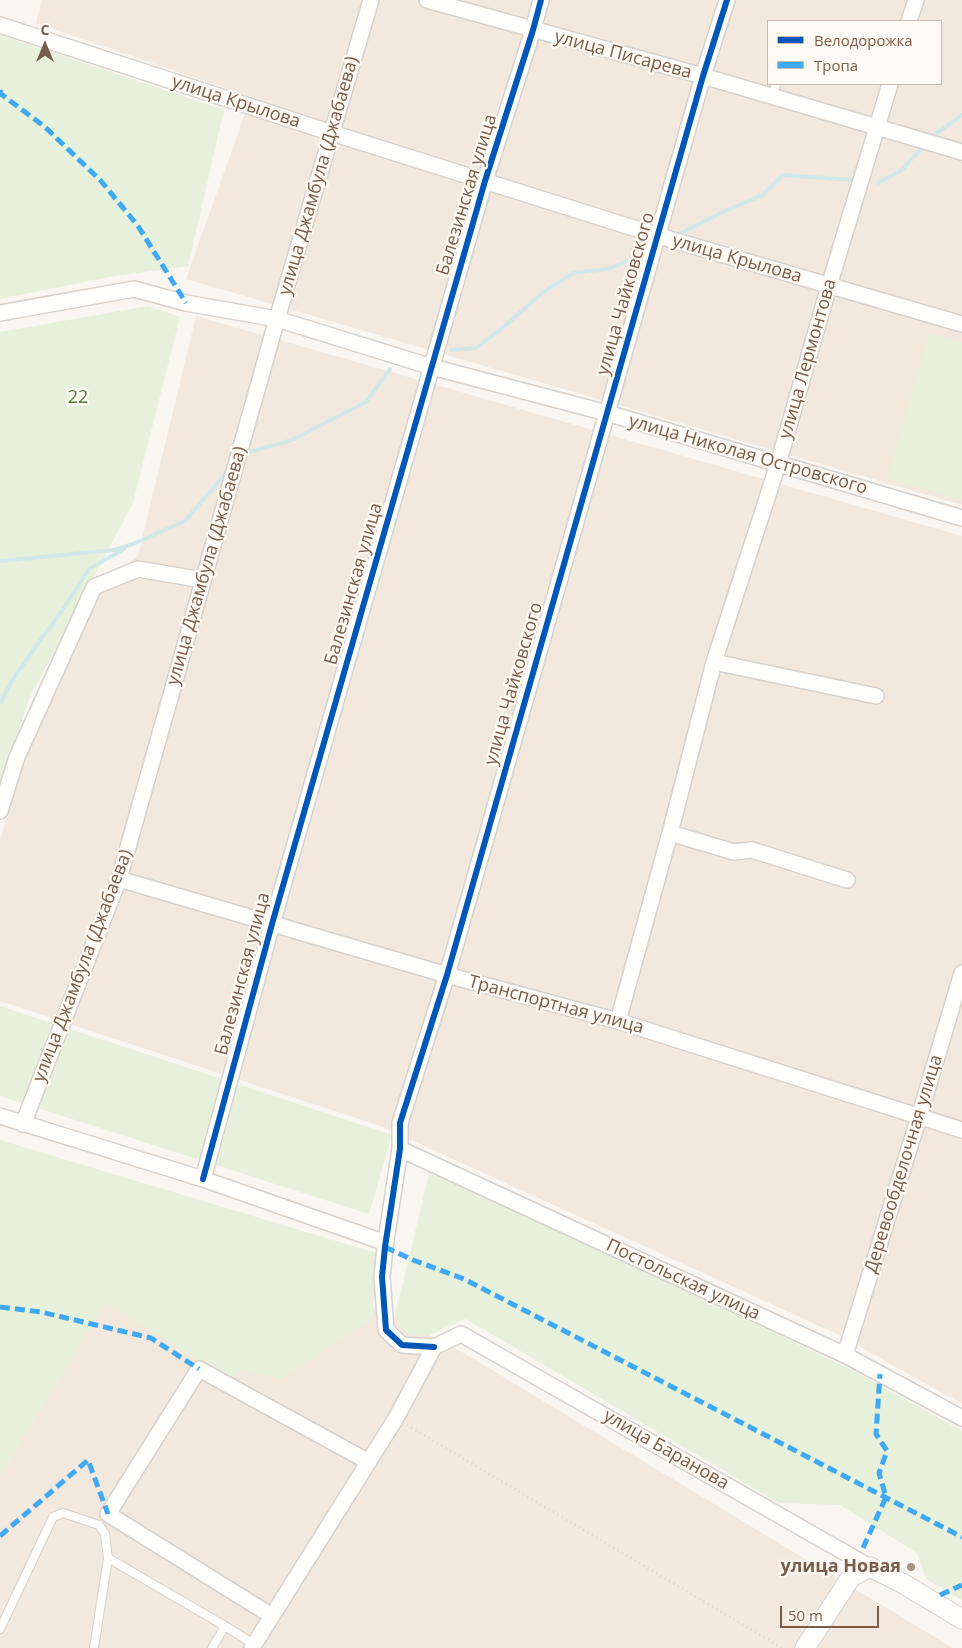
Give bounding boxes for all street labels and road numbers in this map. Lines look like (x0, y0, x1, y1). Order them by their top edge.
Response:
street label: улица Писарева (552, 26, 694, 84)
street label: улица Джамбула (Джабаева) (275, 54, 363, 298)
street label: улица Крылова (169, 71, 303, 133)
street label: Балезинская улица (432, 112, 502, 278)
street label: улица Чайковского (592, 210, 660, 378)
street label: улица Крылова (670, 230, 804, 288)
street label: улица Лермонтова (775, 276, 841, 442)
street label: улица Николая Островского (626, 411, 870, 499)
street label: улица Джамбула (Джабаева) (163, 444, 251, 688)
street label: Балезинская улица (321, 500, 387, 668)
street label: улица Чайковского (480, 600, 548, 768)
street label: улица Джамбула (Джабаева) (29, 847, 137, 1085)
street label: Балезинская улица (211, 890, 275, 1058)
street label: Транспортная улица (466, 971, 646, 1039)
street label: Деревообделочная улица (861, 1052, 947, 1276)
street label: Постольская улица (603, 1235, 763, 1325)
street label: улица Баранова (599, 1405, 733, 1495)

